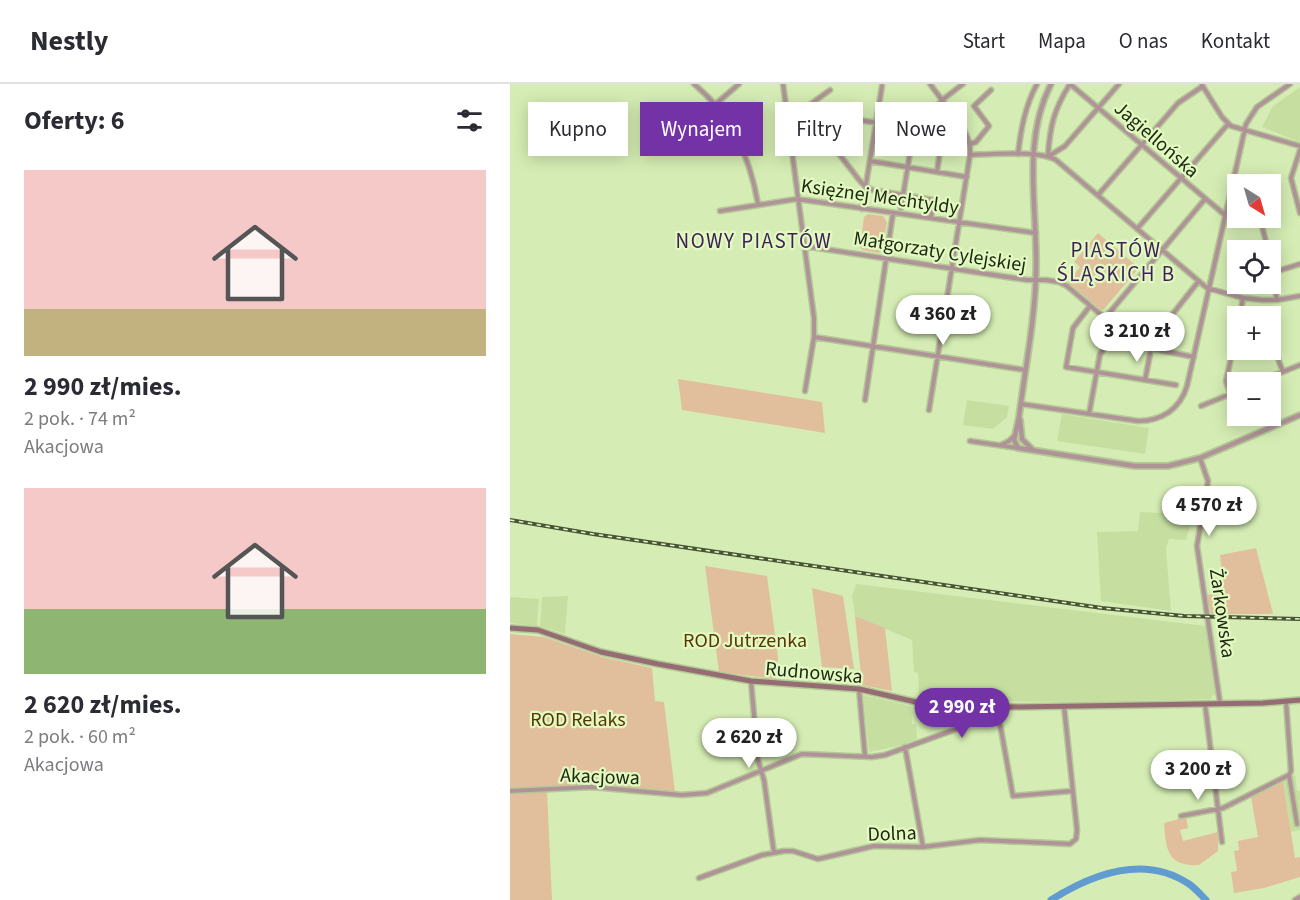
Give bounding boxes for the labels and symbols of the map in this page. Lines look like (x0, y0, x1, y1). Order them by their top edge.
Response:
street label: Jagiellońska (1108, 95, 1205, 185)
street label: Księżnej Mechtyldy (799, 172, 961, 222)
north arrow (1227, 174, 1281, 228)
street label: Małgorzaty Cylejskiej (851, 225, 1028, 279)
district label: NOWY PIASTÓW (676, 226, 832, 256)
district label: PIASTÓW ŚLĄSKICH B (1056, 235, 1176, 289)
pin: 4 360 zł (881, 295, 1005, 346)
pin: 3 210 zł (1075, 312, 1199, 363)
pin: 4 570 zł (1147, 486, 1271, 537)
street label: Żarkowska (1202, 566, 1242, 660)
park label: ROD Jutrzenka (683, 627, 807, 655)
street label: Rudnowska (764, 655, 864, 691)
pin: 2 990 zł (900, 688, 1024, 739)
park label: ROD Relaks (530, 706, 626, 734)
pin: 2 620 zł (687, 718, 811, 769)
pin: 3 200 zł (1136, 750, 1260, 801)
street label: Akacjowa (560, 762, 640, 792)
street label: Dolna (867, 819, 917, 849)

